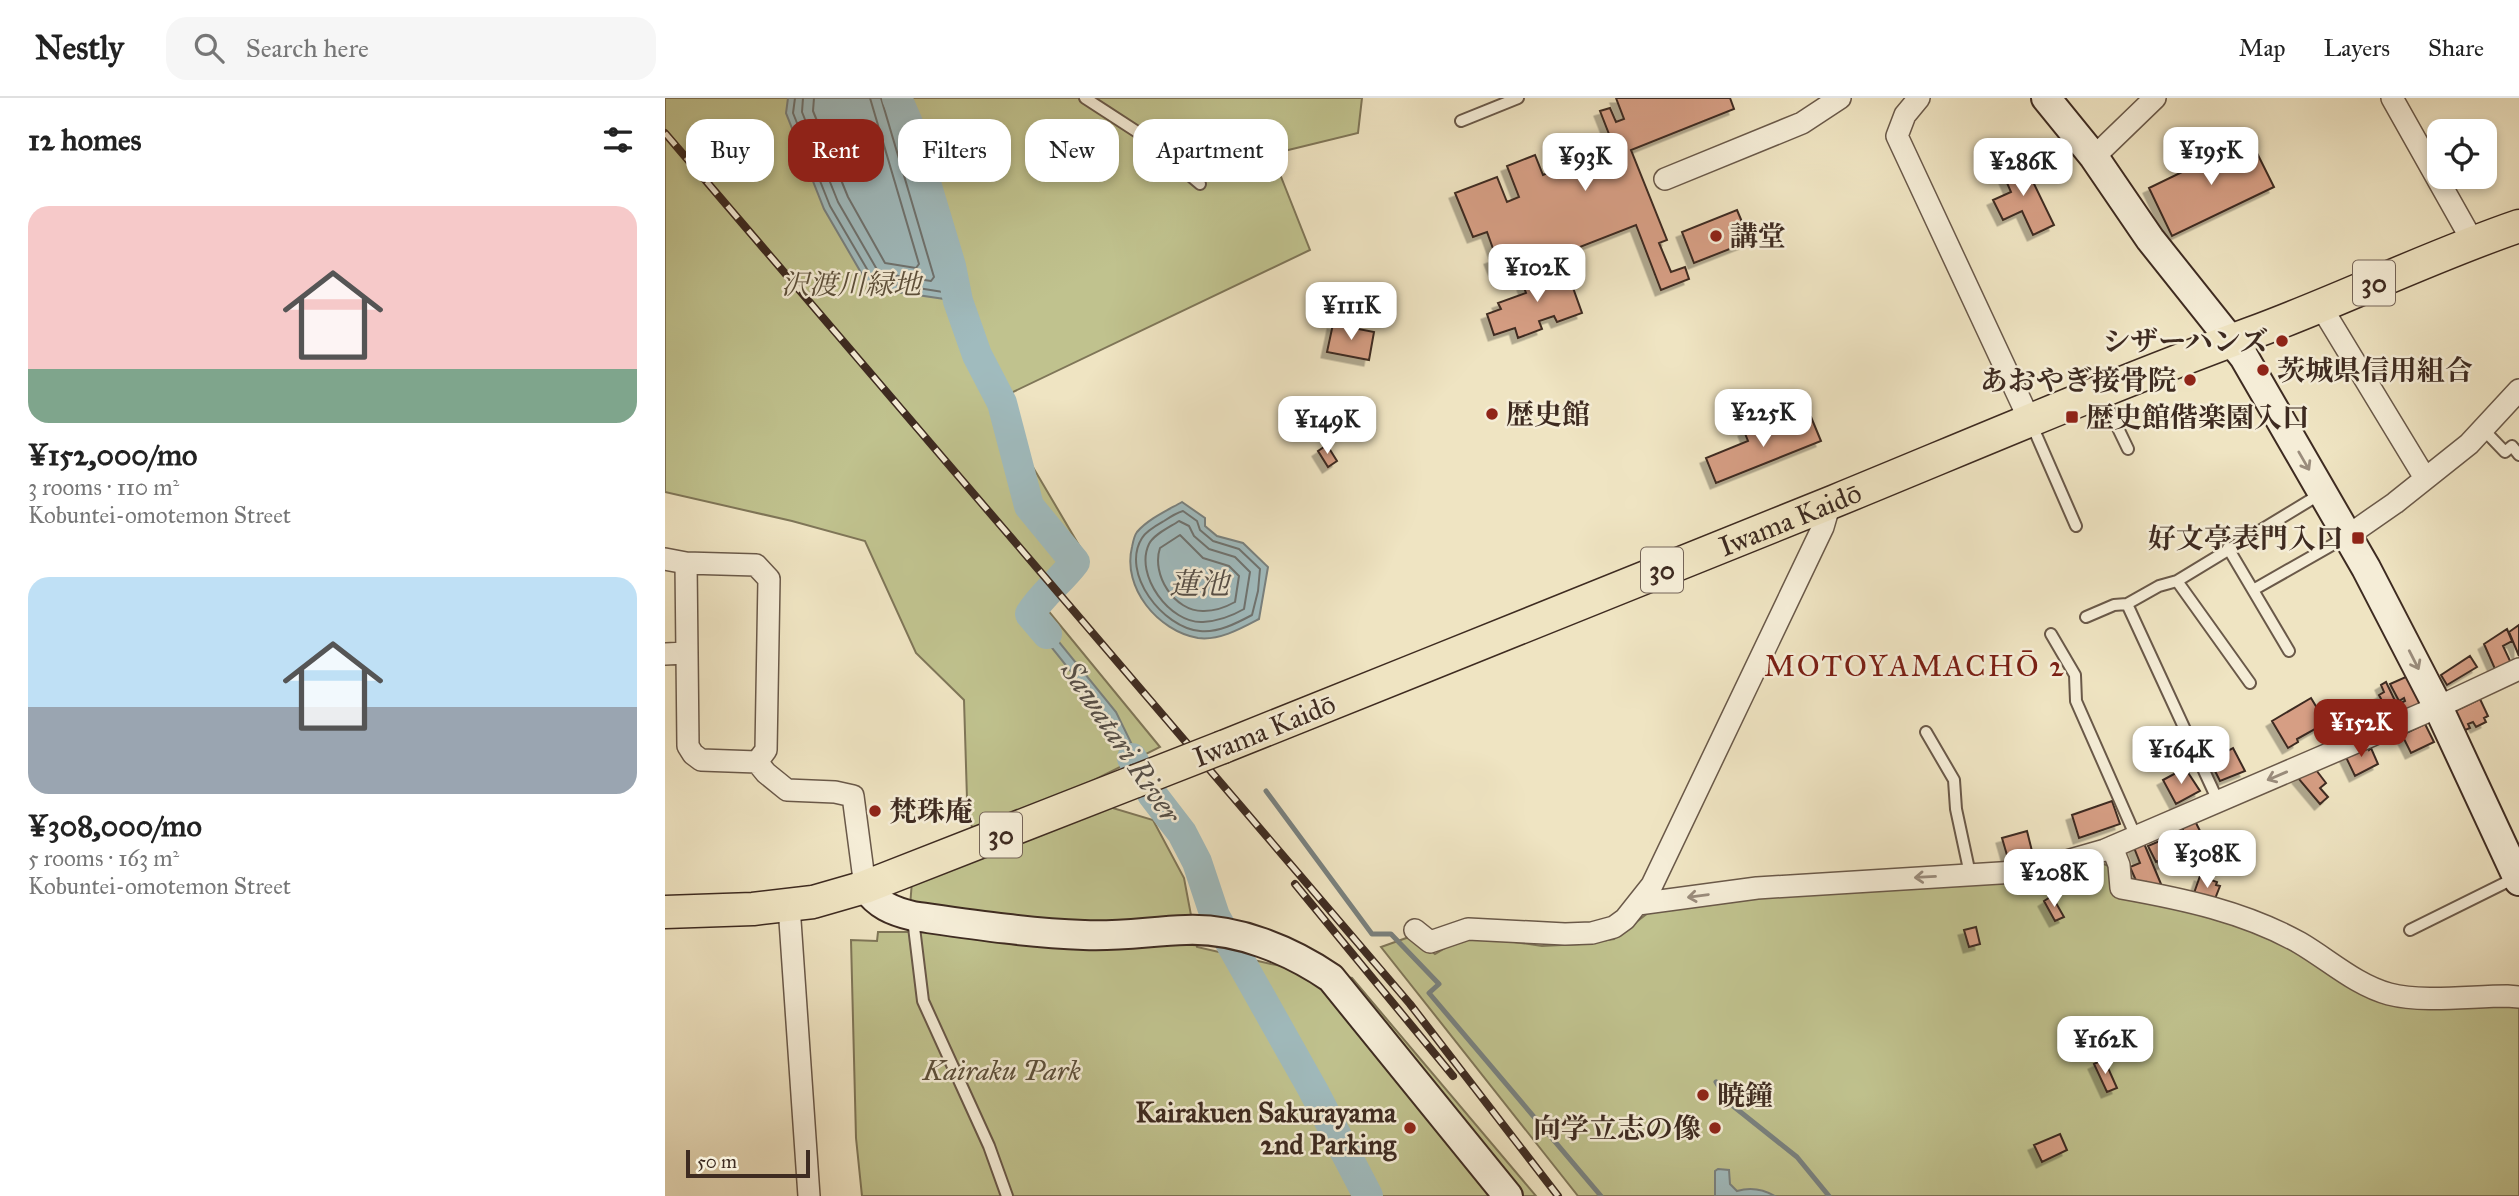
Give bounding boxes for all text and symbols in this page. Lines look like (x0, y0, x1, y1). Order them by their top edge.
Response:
search box (166, 17, 656, 80)
text: Nestly (35, 28, 124, 68)
icon: search (190, 29, 228, 67)
text: Search here (246, 32, 369, 64)
text: Map (2239, 33, 2286, 63)
text: Layers (2324, 33, 2390, 63)
text: Share (2428, 33, 2484, 63)
chip: Buy (686, 119, 774, 182)
chip: Rent (788, 119, 884, 182)
chip: Filters (898, 119, 1011, 182)
chip: New (1025, 119, 1119, 182)
chip: Apartment (1133, 119, 1288, 182)
map controls (2427, 119, 2497, 189)
button: locate (2427, 119, 2497, 189)
icon: filters (599, 121, 637, 159)
text: 12 homes (28, 122, 141, 158)
pin: ¥195K (2162, 127, 2260, 187)
pin: ¥93K (1544, 134, 1626, 193)
text: ¥195K (2179, 136, 2243, 164)
pin: ¥286K (1974, 139, 2072, 198)
text: ¥93K (1559, 142, 1611, 170)
text: ¥286K (1990, 147, 2056, 175)
place label: 講堂 (1730, 219, 1786, 254)
marker: 講堂 (1708, 228, 1724, 244)
pin: ¥102K (1488, 244, 1586, 304)
icon: home (270, 252, 396, 378)
text: ¥102K (1504, 253, 1570, 281)
road number: 30 (2353, 260, 2395, 306)
park label: 沢渡川緑地 (781, 267, 924, 302)
pin: ¥111K (1302, 282, 1400, 342)
text: ¥111K (1322, 291, 1380, 319)
place label: シザーハンズ (2102, 324, 2268, 359)
marker: シザーハンズ (2274, 333, 2290, 349)
place label: 茨城県信用組合 (2277, 353, 2473, 388)
marker: 茨城県信用組合 (2255, 362, 2271, 378)
place label: あおやぎ接骨院 (1980, 363, 2176, 398)
marker: あおやぎ接骨院 (2182, 372, 2198, 388)
pin: ¥225K (1714, 390, 1812, 449)
pin: ¥149K (1278, 396, 1376, 456)
place label: 歴史館 (1506, 397, 1590, 432)
text: ¥225K (1731, 398, 1795, 426)
place label: 歴史館偕楽園入口 (2086, 400, 2310, 435)
text: ¥149K (1294, 405, 1360, 433)
marker: 歴史館 (1484, 406, 1500, 422)
marker: 歴史館偕楽園入口 (2064, 409, 2080, 425)
text: ¥152,000/mo (28, 437, 197, 473)
one-way arrow (2297, 451, 2311, 471)
text: 3 rooms · 110 m² (28, 473, 179, 501)
street label: Iwama Kaidō (1714, 475, 1867, 564)
text: Kobuntei-omotemon Street (28, 501, 291, 529)
place label: 好文亭表門入口 (2148, 521, 2344, 556)
marker: 好文亭表門入口 (2350, 530, 2366, 546)
road number: 30 (1641, 548, 1683, 592)
water label: 蓮池 (1169, 566, 1232, 602)
icon: home (270, 623, 396, 749)
district label: MOTOYAMACHŌ 2 (1764, 648, 2066, 684)
one-way arrow (2407, 649, 2421, 670)
water label: Sawatari River (1053, 653, 1189, 831)
street label: Iwama Kaidō (1188, 686, 1340, 775)
pin: ¥152K (2312, 700, 2410, 759)
text: ¥152K (2330, 708, 2392, 736)
pin: ¥164K (2132, 726, 2230, 786)
text: ¥164K (2148, 735, 2214, 763)
one-way arrow (2267, 770, 2289, 783)
place label: 梵珠庵 (889, 794, 973, 829)
marker: 梵珠庵 (867, 803, 883, 819)
text: ¥308,000/mo (28, 808, 202, 844)
road number: 30 (980, 813, 1022, 858)
pin: ¥308K (2158, 830, 2256, 890)
text: ¥308K (2174, 839, 2240, 867)
text: 5 rooms · 163 m² (28, 844, 179, 872)
pin: ¥208K (2005, 850, 2103, 909)
text: ¥208K (2020, 858, 2088, 886)
one-way arrow (1913, 870, 1936, 883)
text: Kobuntei-omotemon Street (28, 872, 291, 900)
one-way arrow (1687, 890, 1710, 903)
pin: ¥162K (2056, 1016, 2154, 1076)
text: ¥162K (2073, 1025, 2137, 1053)
park label: Kairaku Park (921, 1053, 1081, 1088)
place label: 暁鐘 (1717, 1078, 1773, 1113)
marker: 暁鐘 (1695, 1087, 1711, 1103)
place label: Kairakuen Sakurayama 2nd Parking (1136, 1095, 1397, 1162)
place label: 向学立志の像 (1533, 1111, 1701, 1146)
marker: Kairakuen Sakurayama 2nd Parking (1402, 1120, 1418, 1136)
marker: 向学立志の像 (1707, 1120, 1723, 1136)
scale bar (686, 1147, 810, 1179)
text: 50 m (697, 1150, 737, 1173)

